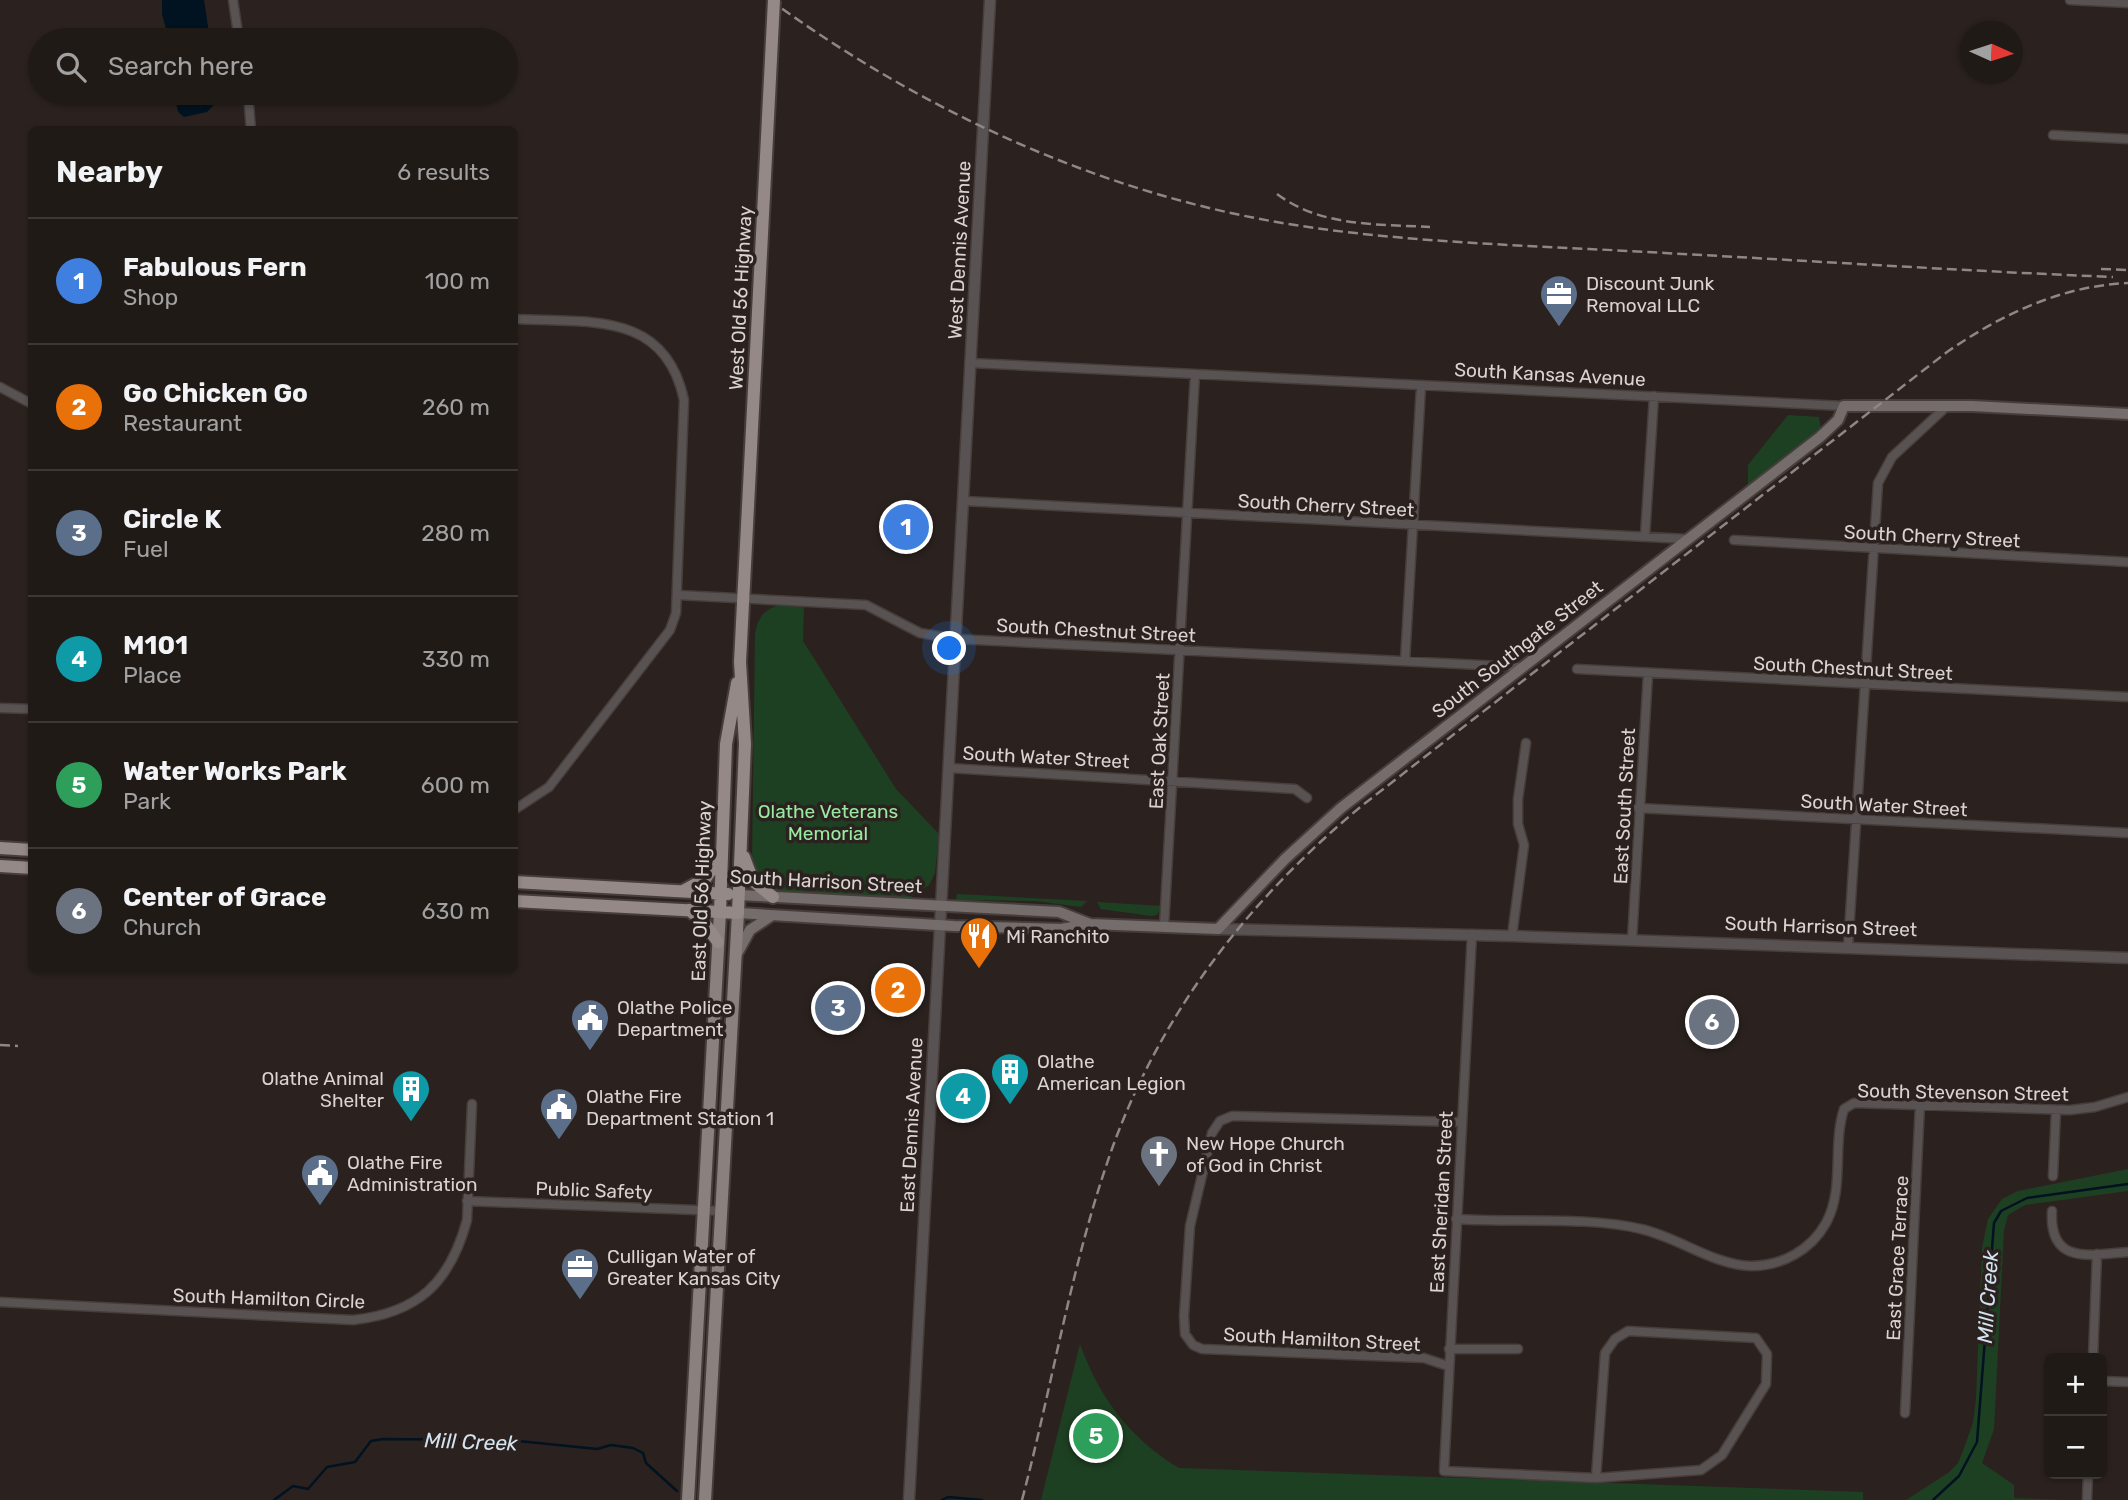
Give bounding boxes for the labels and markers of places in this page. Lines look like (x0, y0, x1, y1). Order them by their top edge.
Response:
place label: Discount Junk Removal LLC (1586, 272, 1715, 317)
office icon: Discount Junk Removal LLC (1538, 273, 1580, 328)
pin: 1 (883, 501, 929, 553)
restaurant icon: Mi Ranchito (958, 915, 1000, 970)
place label: Mi Ranchito (1006, 925, 1110, 948)
pin: 2 (875, 964, 921, 1016)
pin: 3 (815, 982, 861, 1034)
place label: Olathe Police Department (617, 996, 733, 1041)
pin: 6 (1689, 996, 1735, 1048)
public building icon: Olathe Police Department (569, 997, 611, 1052)
place label: Olathe American Legion (1037, 1050, 1186, 1095)
building icon: Olathe American Legion (989, 1051, 1031, 1106)
place label: Olathe Animal Shelter (261, 1067, 385, 1112)
building icon: Olathe Animal Shelter (390, 1068, 432, 1123)
pin: 4 (940, 1070, 986, 1122)
place label: Olathe Fire Department Station 1 (586, 1085, 774, 1130)
public building icon: Olathe Fire Department Station 1 (538, 1086, 580, 1141)
place label: New Hope Church of God in Christ (1186, 1132, 1345, 1177)
church icon: New Hope Church of God in Christ (1138, 1133, 1180, 1188)
place label: Olathe Fire Administration (347, 1151, 478, 1196)
public building icon: Olathe Fire Administration (299, 1152, 341, 1207)
place label: Culligan Water of Greater Kansas City (607, 1245, 781, 1290)
office icon: Culligan Water of Greater Kansas City (559, 1246, 601, 1301)
pin: 5 (1073, 1410, 1119, 1462)

